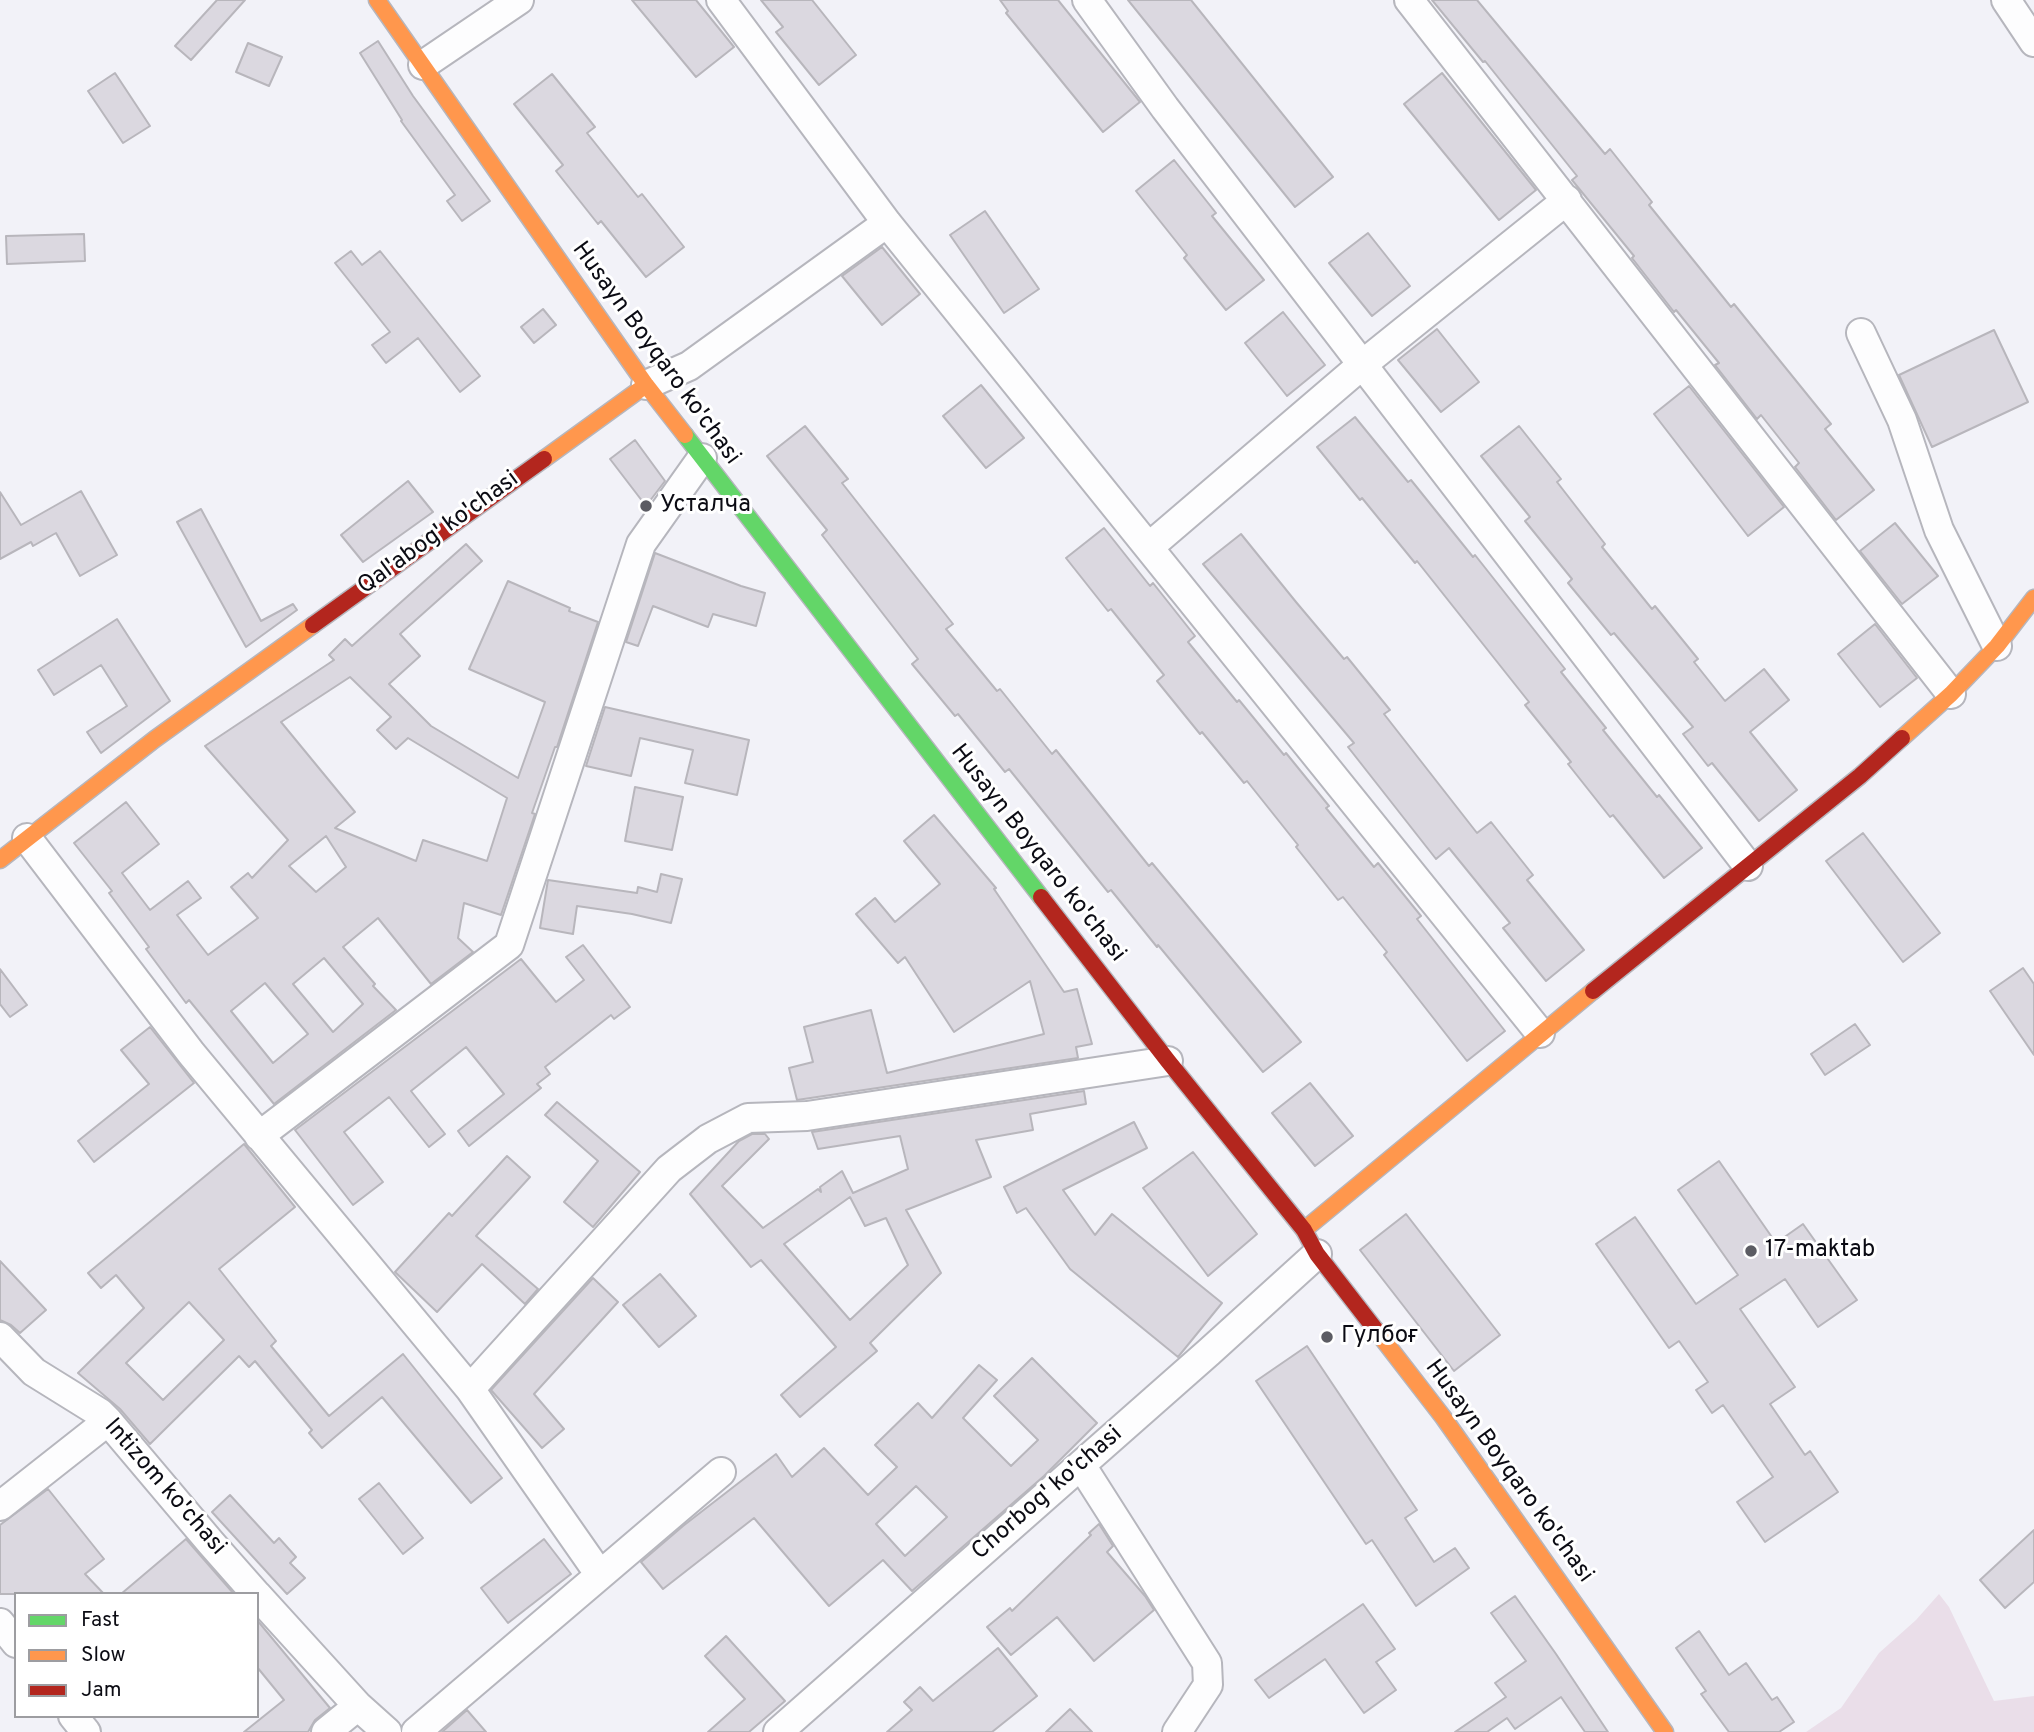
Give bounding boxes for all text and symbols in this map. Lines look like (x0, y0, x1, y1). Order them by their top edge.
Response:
street label: Husayn Boyqaro ko'chasi (564, 237, 746, 471)
street label: Qal'abog' ko'chasi (353, 466, 525, 602)
place label: Усталча (660, 492, 751, 520)
marker: Усталча (638, 498, 654, 514)
street label: Husayn Boyqaro ko'chasi (943, 739, 1131, 969)
place label: 17-maktab (1765, 1237, 1875, 1265)
marker: 17-maktab (1743, 1243, 1759, 1259)
place label: Гулбоғ (1341, 1323, 1418, 1351)
marker: Гулбоғ (1319, 1329, 1335, 1345)
street label: Husayn Boyqaro ko'chasi (1417, 1355, 1599, 1589)
street label: Intizom ko'chasi (97, 1414, 231, 1562)
street label: Сhorbog' ko'chasi (967, 1421, 1129, 1567)
legend (14, 1592, 259, 1718)
text: Fast (81, 1607, 120, 1634)
text: Slow (81, 1642, 126, 1669)
text: Jam (81, 1677, 122, 1704)

